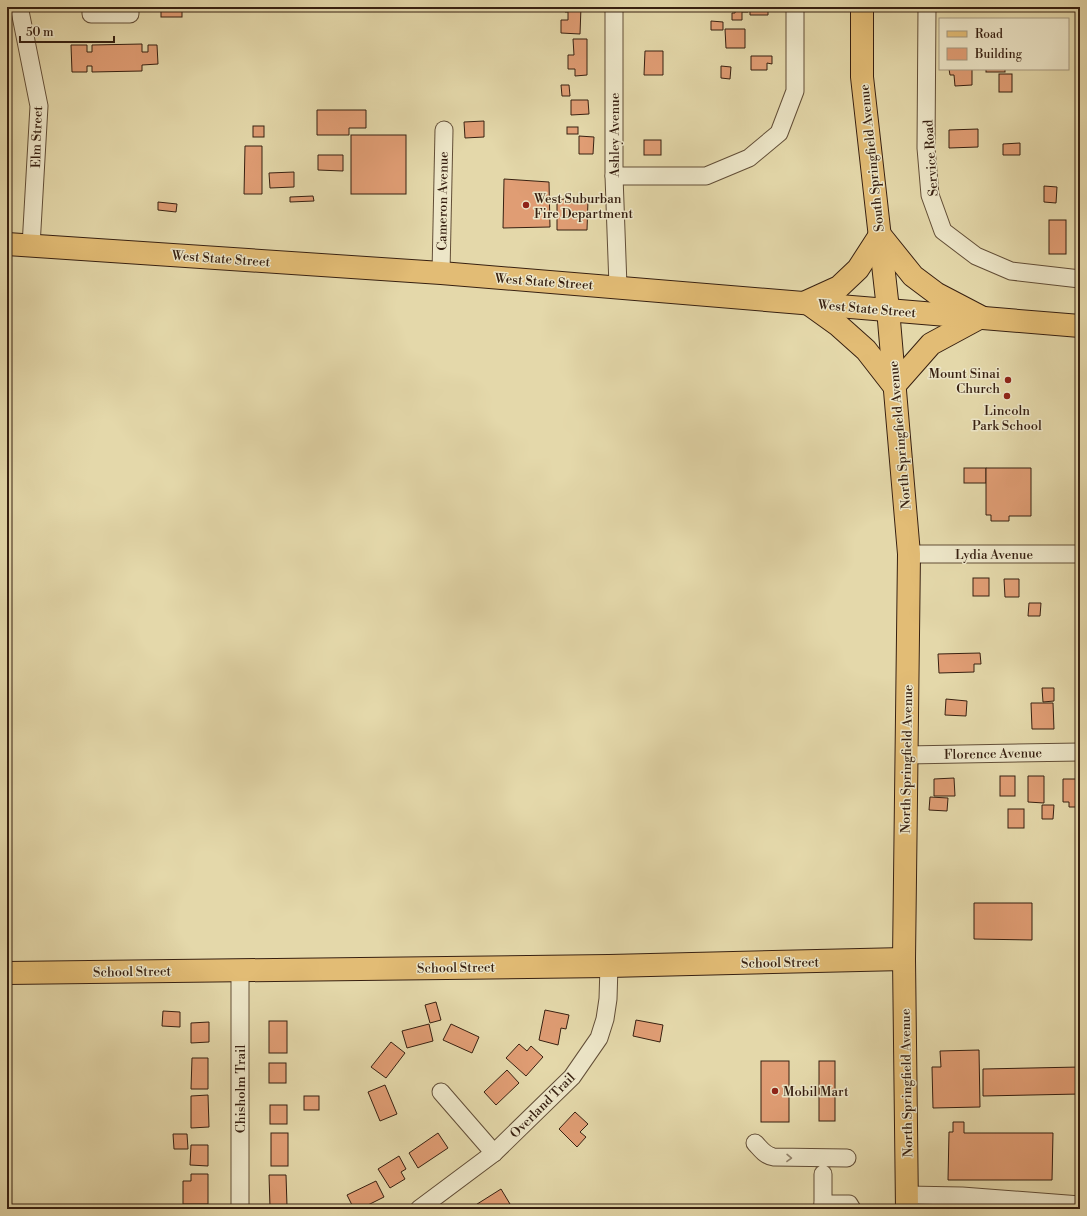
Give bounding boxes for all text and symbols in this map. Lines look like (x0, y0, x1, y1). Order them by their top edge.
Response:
scale bar (20, 18, 114, 44)
legend (939, 18, 1069, 70)
text: 50 m (26, 25, 54, 40)
text: Road (975, 27, 1003, 42)
text: Building (974, 47, 1023, 62)
street label: South Springfield Avenue (856, 83, 888, 232)
street label: Ashley Avenue (607, 92, 623, 178)
street label: Elm Street (28, 105, 46, 168)
street label: Service Road (920, 118, 942, 197)
street label: Cameron Avenue (434, 151, 452, 251)
place label: West Suburban Fire Department (533, 191, 633, 222)
marker: West Suburban Fire Department (521, 200, 531, 210)
street label: West State Street (170, 248, 271, 270)
street label: West State Street (493, 271, 594, 293)
street label: West State Street (816, 297, 917, 321)
street label: North Springfield Avenue (886, 360, 914, 510)
place label: Mount Sinai Church (928, 366, 1000, 397)
marker: Mount Sinai Church (1003, 375, 1013, 385)
marker: Lincoln Park School (1002, 391, 1012, 401)
place label: Lincoln Park School (972, 403, 1042, 434)
street label: Lydia Avenue (955, 547, 1034, 563)
street label: North Springfield Avenue (898, 684, 916, 834)
street label: Florence Avenue (944, 745, 1043, 763)
street label: School Street (741, 954, 820, 972)
street label: School Street (417, 959, 496, 977)
street label: School Street (93, 963, 172, 981)
street label: North Springfield Avenue (898, 1008, 916, 1158)
street label: Chisholm Trail (233, 1045, 249, 1133)
street label: Overland Trail (507, 1070, 579, 1142)
place label: Mobil Mart (783, 1084, 849, 1100)
marker: Mobil Mart (770, 1086, 780, 1096)
one-way arrow (786, 1154, 792, 1162)

